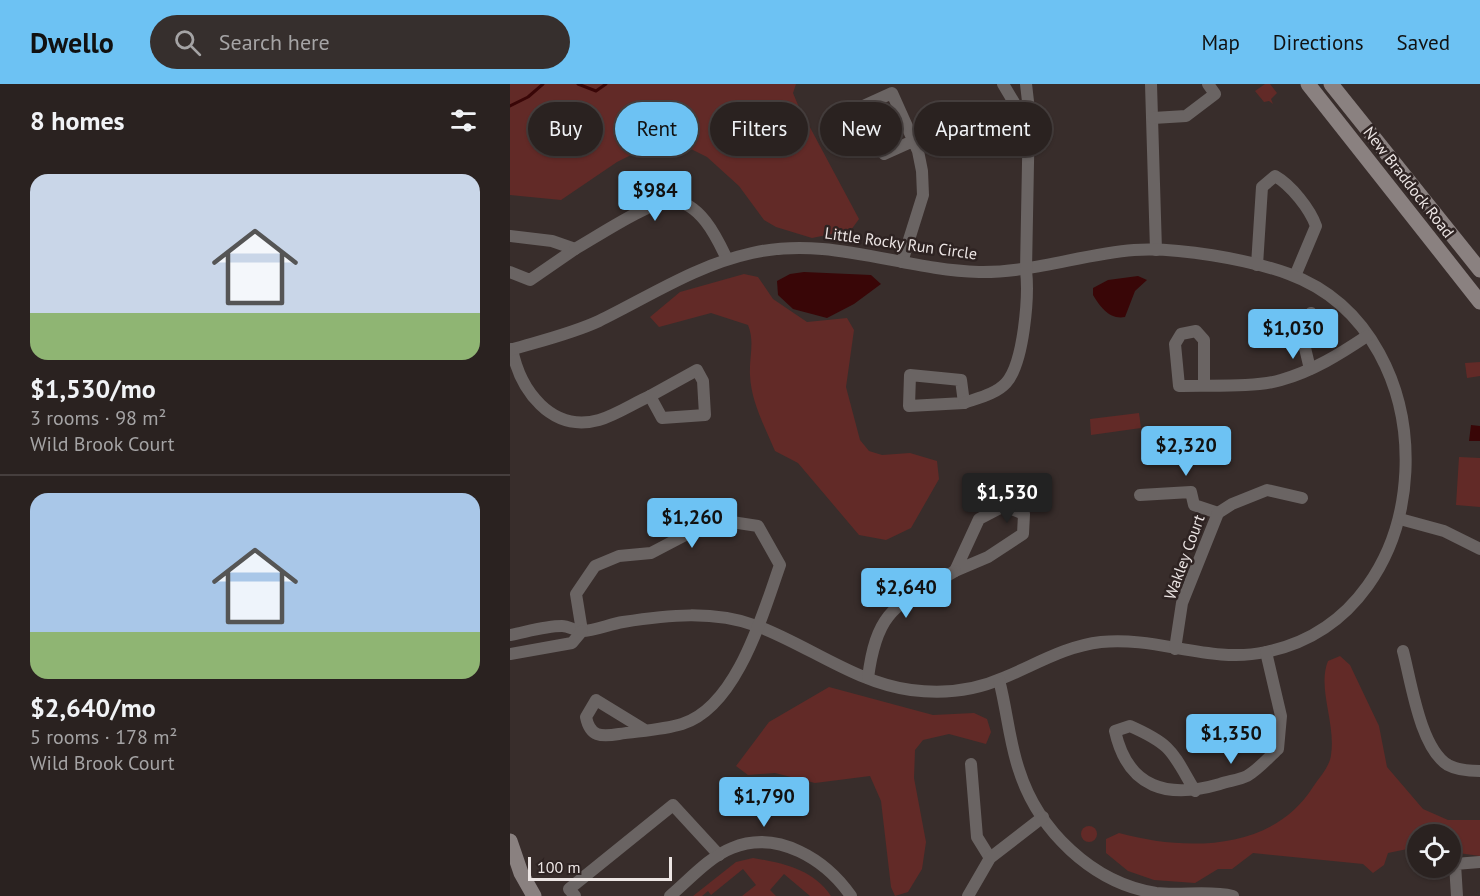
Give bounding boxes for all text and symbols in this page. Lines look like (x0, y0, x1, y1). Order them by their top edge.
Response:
search box (150, 15, 570, 69)
text: Dwello (30, 24, 114, 61)
icon: search (171, 26, 204, 59)
text: Search here (219, 28, 330, 56)
text: Map (1201, 29, 1240, 56)
text: Directions (1273, 29, 1364, 56)
text: Saved (1397, 29, 1450, 56)
chip: Buy (528, 102, 603, 156)
chip: Rent (615, 102, 698, 156)
chip: Filters (710, 102, 808, 156)
chip: New (820, 102, 902, 156)
chip: Apartment (914, 102, 1052, 156)
text: 8 homes (30, 104, 125, 137)
icon: filters (447, 104, 480, 137)
street label: New Braddock Road (1359, 122, 1459, 242)
pin: $984 (619, 171, 691, 222)
text: $984 (632, 177, 678, 203)
icon: home (201, 213, 309, 321)
street label: Little Rocky Run Circle (824, 222, 978, 264)
pin: $1,030 (1244, 309, 1342, 360)
text: $1,030 (1262, 315, 1324, 341)
text: $1,530/mo (30, 372, 156, 405)
text: 3 rooms · 98 m² (30, 405, 166, 431)
pin: $2,320 (1137, 426, 1235, 477)
text: Wild Brook Court (30, 431, 175, 457)
text: $2,320 (1155, 432, 1217, 458)
pin: $1,530 (958, 473, 1056, 524)
text: $1,530 (976, 479, 1038, 505)
pin: $1,260 (643, 498, 741, 549)
text: $1,260 (661, 504, 723, 530)
street label: Wakley Court (1159, 511, 1209, 602)
icon: home (201, 532, 309, 640)
pin: $2,640 (857, 568, 955, 619)
text: $2,640 (875, 574, 937, 600)
text: $2,640/mo (30, 691, 156, 724)
pin: $1,350 (1182, 714, 1280, 765)
text: $1,350 (1200, 720, 1262, 746)
text: 5 rooms · 178 m² (30, 724, 177, 750)
text: Wild Brook Court (30, 750, 175, 776)
pin: $1,790 (715, 777, 813, 828)
text: $1,790 (733, 783, 795, 809)
map controls (1407, 824, 1461, 878)
button: locate (1407, 824, 1461, 878)
scale bar (528, 854, 672, 882)
text: 100 m (537, 857, 580, 877)

